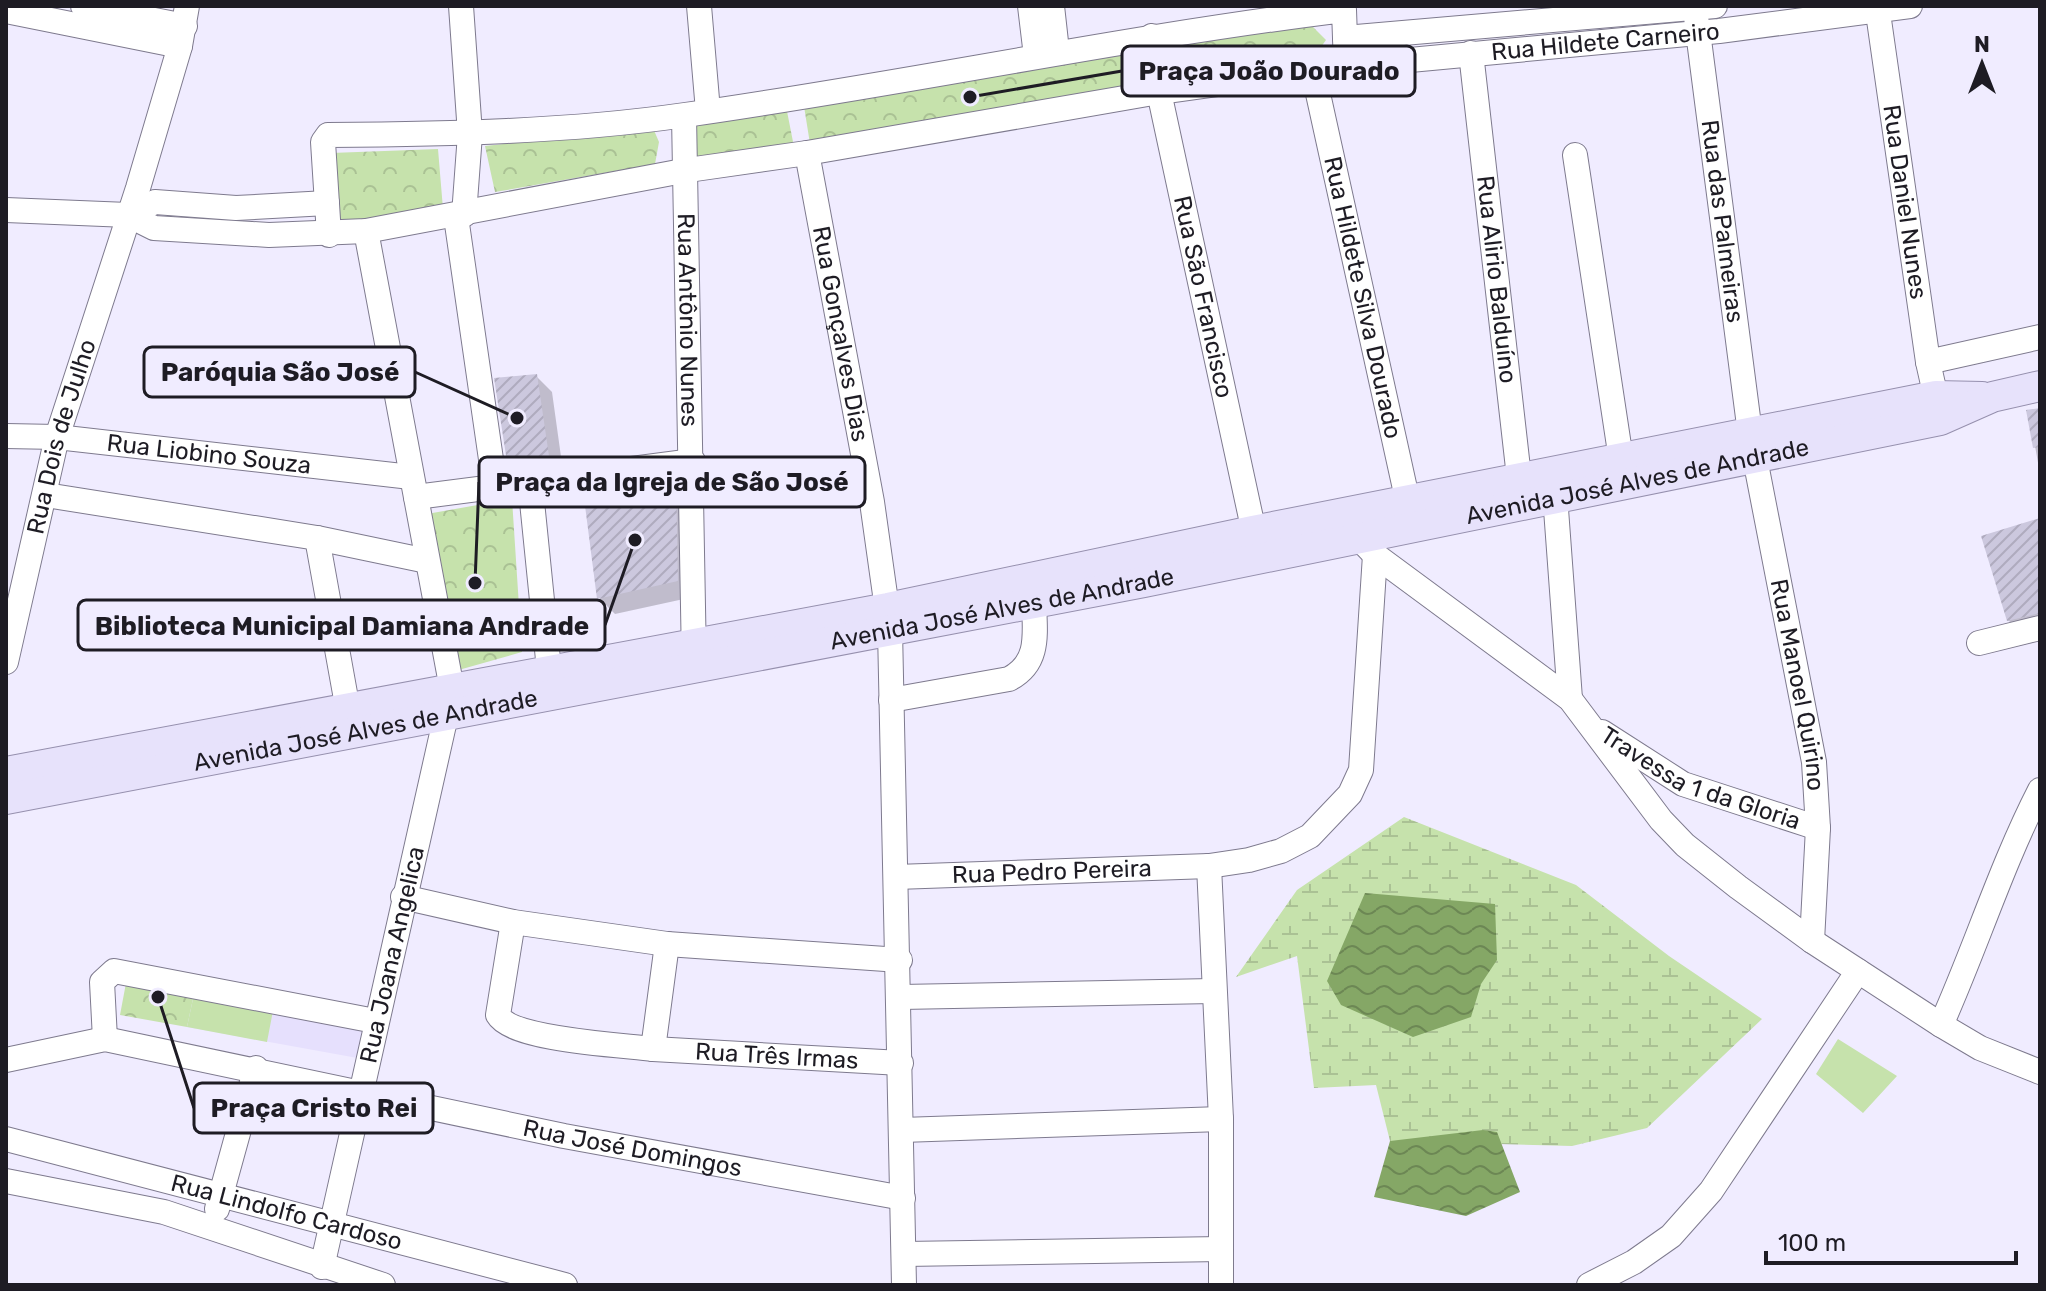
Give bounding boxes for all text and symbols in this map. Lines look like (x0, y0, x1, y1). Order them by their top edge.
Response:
street label: Rua Hildete Carneiro (1490, 17, 1721, 66)
north arrow (1942, 24, 2022, 104)
text: N (1974, 31, 1990, 58)
callout: Praça João Dourado (1122, 46, 1415, 96)
text: Praça João Dourado (1138, 56, 1400, 87)
street label: Rua Daniel Nunes (1877, 103, 1933, 301)
street label: Rua das Palmeiras (1696, 118, 1750, 324)
street label: Rua Hildete Silva Dourado (1318, 154, 1408, 441)
street label: Rua Alirio Balduíno (1471, 174, 1522, 385)
street label: Rua São Francisco (1168, 193, 1239, 400)
street label: Rua Antônio Nunes (672, 213, 704, 427)
street label: Rua Gonçalves Dias (807, 224, 874, 444)
street label: Rua Dois de Julho (21, 336, 102, 537)
callout: Paróquia São José (144, 347, 415, 397)
text: Paróquia São José (161, 357, 399, 388)
street label: Rua Liobino Souza (105, 429, 313, 480)
street label: Avenida José Alves de Andrade (1463, 433, 1811, 530)
callout: Praça da Igreja de São José (479, 457, 865, 507)
text: Praça da Igreja de São José (495, 467, 849, 498)
street label: Avenida José Alves de Andrade (828, 562, 1176, 656)
street label: Rua Manoel Quirino (1765, 577, 1830, 792)
callout: Biblioteca Municipal Damiana Andrade (78, 600, 605, 650)
text: Biblioteca Municipal Damiana Andrade (95, 611, 589, 642)
street label: Avenida José Alves de Andrade (191, 684, 540, 777)
street label: Travessa 1 da Gloria (1595, 721, 1804, 835)
street label: Rua Joana Angelica (354, 844, 430, 1066)
street label: Rua Pedro Pereira (952, 854, 1152, 889)
street label: Rua Três Irmas (694, 1037, 859, 1075)
callout: Praça Cristo Rei (194, 1083, 433, 1133)
text: Praça Cristo Rei (211, 1093, 417, 1124)
street label: Rua José Domingos (521, 1114, 744, 1182)
street label: Rua Lindolfo Cardoso (168, 1169, 405, 1256)
scale bar (1766, 1215, 2016, 1265)
text: 100 m (1778, 1229, 1846, 1257)

